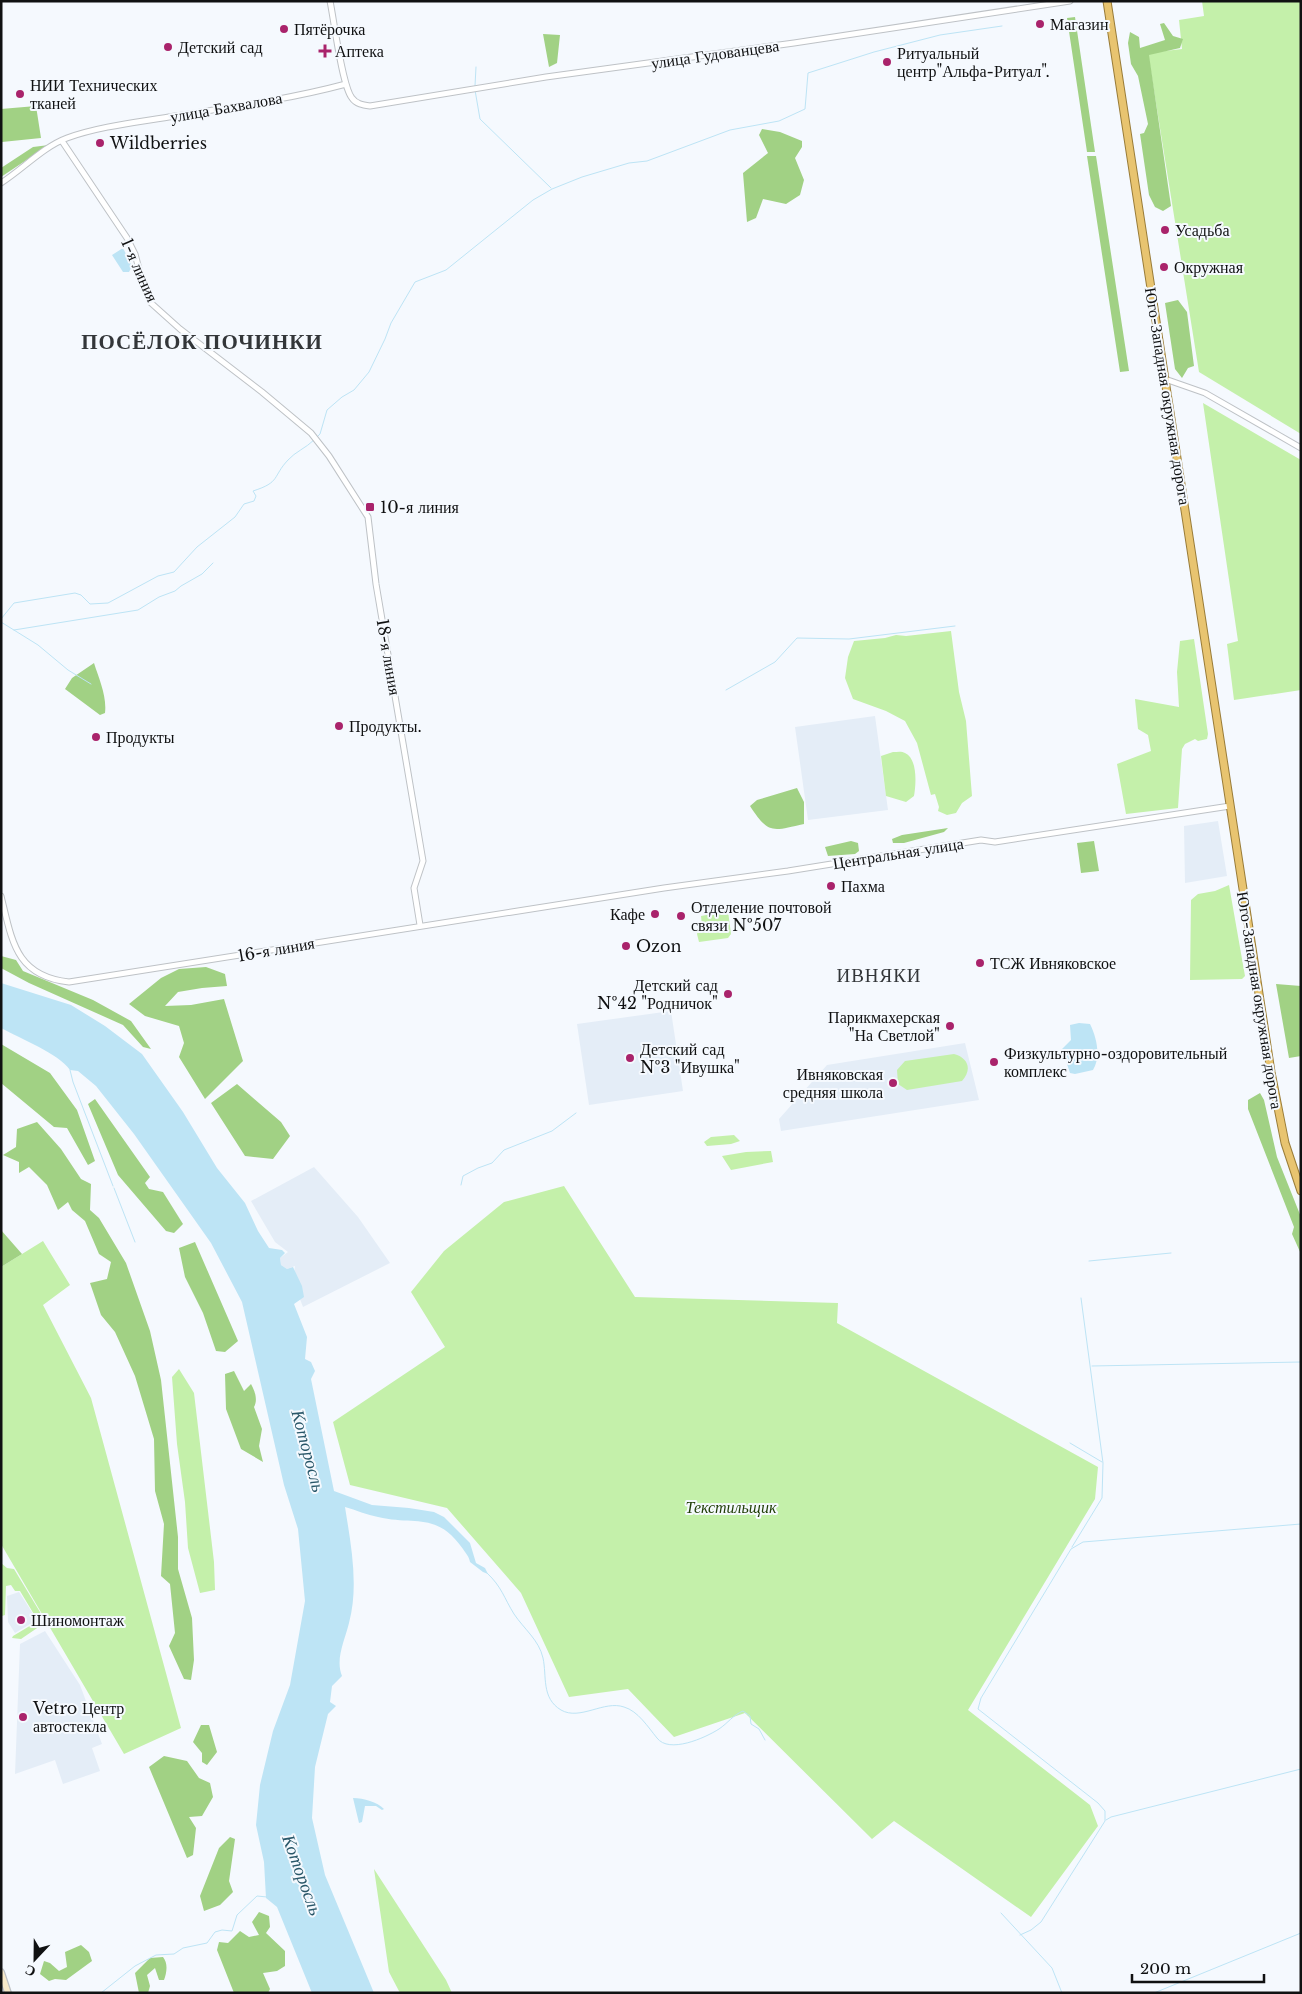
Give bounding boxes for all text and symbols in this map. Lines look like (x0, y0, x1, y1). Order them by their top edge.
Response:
place label: Магазин (1050, 14, 1109, 34)
marker: Магазин (1034, 18, 1046, 30)
place label: Пятёрочка (294, 19, 365, 39)
marker: Пятёрочка (278, 23, 290, 35)
street label: улица Гудованцева (650, 35, 780, 73)
place label: Детский сад (178, 37, 263, 57)
marker: Детский сад (162, 41, 174, 53)
place label: Аптека (335, 41, 384, 61)
place label: Ритуальный центр"Альфа-Ритуал". (897, 43, 1050, 81)
marker: Аптека (319, 45, 331, 57)
marker: Ритуальный центр"Альфа-Ритуал". (881, 56, 893, 68)
place label: НИИ Технических тканей (30, 75, 157, 113)
street label: улица Бахвалова (168, 87, 284, 127)
marker: НИИ Технических тканей (14, 88, 26, 100)
place label: Wildberries (109, 133, 207, 153)
marker: Wildberries (94, 137, 106, 149)
place label: Усадьба (1175, 220, 1229, 240)
marker: Усадьба (1159, 224, 1171, 236)
street label: 1-я линия (117, 235, 163, 305)
place label: Окружная (1174, 257, 1244, 277)
marker: Окружная (1158, 261, 1170, 273)
street label: Юго-Западная окружная дорога (1141, 286, 1195, 506)
district label: ПОСЁЛОК ПОЧИНКИ (81, 329, 323, 355)
place label: 10-я линия (380, 497, 460, 517)
marker: 10-я линия (364, 501, 376, 513)
street label: 18-я линия (372, 617, 406, 697)
place label: Продукты. (349, 716, 422, 736)
marker: Продукты. (333, 720, 345, 732)
place label: Продукты (106, 727, 175, 747)
marker: Продукты (90, 731, 102, 743)
street label: Центральная улица (831, 833, 965, 873)
place label: Пахма (841, 876, 885, 896)
marker: Пахма (825, 880, 837, 892)
street label: Юго-Западная окружная дорога (1233, 890, 1287, 1110)
place label: Отделение почтовой связи №507 (691, 897, 832, 935)
place label: Кафе (610, 904, 645, 924)
marker: Кафе (649, 908, 661, 920)
marker: Отделение почтовой связи №507 (675, 910, 687, 922)
street label: 16-я линия (236, 932, 317, 966)
place label: Ozon (636, 936, 681, 956)
marker: Ozon (620, 940, 632, 952)
place label: ТСЖ Ивняковское (990, 953, 1116, 973)
marker: ТСЖ Ивняковское (974, 957, 986, 969)
district label: ИВНЯКИ (836, 964, 922, 987)
place label: Детский сад №42 "Родничок" (597, 975, 718, 1013)
marker: Детский сад №42 "Родничок" (722, 988, 734, 1000)
place label: Парикмахерская "На Светлой" (828, 1007, 941, 1045)
marker: Парикмахерская "На Светлой" (944, 1020, 956, 1032)
place label: Детский сад №3 "Ивушка" (640, 1039, 740, 1077)
place label: Физкультурно-оздоровительный комплекс (1004, 1043, 1228, 1081)
marker: Детский сад №3 "Ивушка" (624, 1052, 636, 1064)
marker: Физкультурно-оздоровительный комплекс (988, 1056, 1000, 1068)
place label: Ивняковская средняя школа (783, 1064, 884, 1102)
marker: Ивняковская средняя школа (887, 1077, 899, 1089)
water label: Которосль (286, 1406, 330, 1495)
park label: Текстильщик (686, 1497, 777, 1517)
place label: Шиномонтаж (31, 1610, 125, 1630)
marker: Шиномонтаж (15, 1614, 27, 1626)
place label: Vetro Центр автостекла (32, 1698, 124, 1736)
marker: Vetro Центр автостекла (17, 1711, 29, 1723)
water label: Которосль (277, 1831, 327, 1918)
north arrow (10, 1934, 60, 1984)
scale bar (1132, 1952, 1264, 1984)
text: 200 m (1140, 1959, 1191, 1978)
text: С (22, 1961, 38, 1981)

